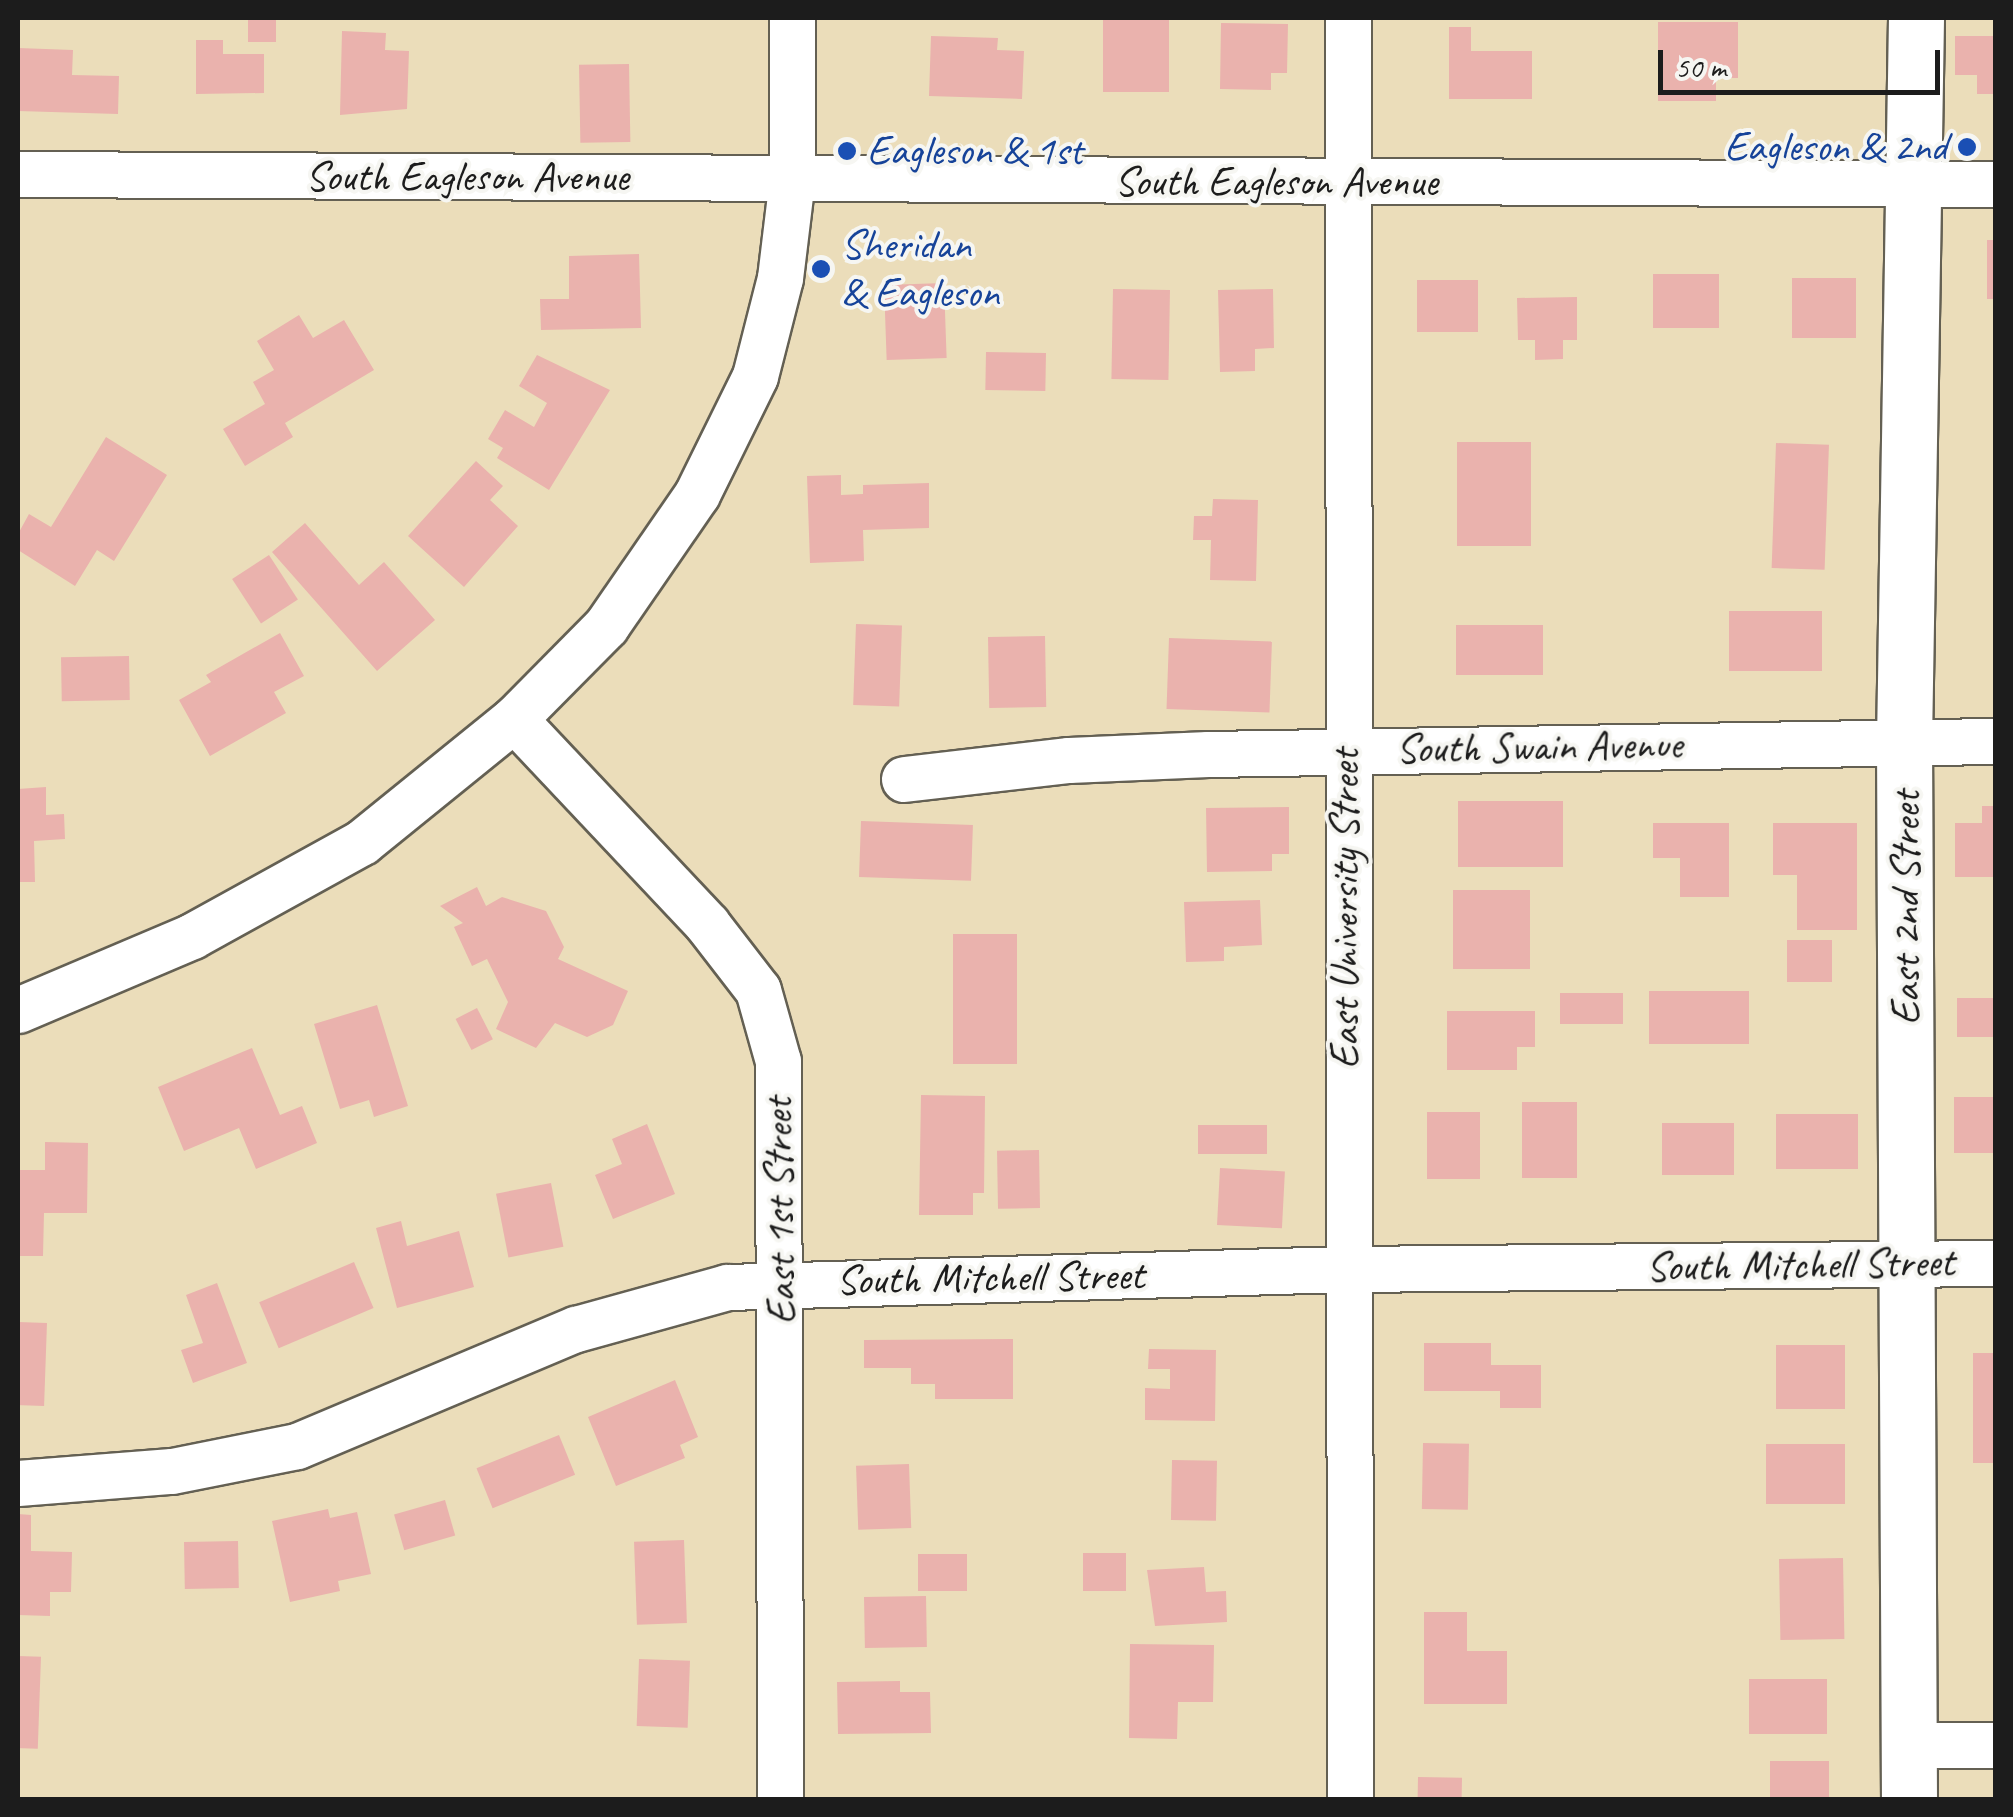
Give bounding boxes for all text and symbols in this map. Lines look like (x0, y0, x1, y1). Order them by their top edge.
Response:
scale bar (1663, 30, 1946, 92)
text: 50 m (1675, 48, 1726, 86)
place label: Eagleson & 2nd (1724, 122, 1947, 172)
place label: Eagleson & 1st (867, 126, 1082, 176)
marker: Eagleson & 2nd (1956, 136, 1978, 158)
marker: Eagleson & 1st (836, 140, 858, 162)
street label: South Eagleson Avenue (305, 152, 629, 202)
street label: South Eagleson Avenue (1114, 157, 1438, 207)
place label: Sheridan & Eagleson (841, 220, 999, 318)
marker: Sheridan & Eagleson (810, 258, 832, 280)
street label: South Swain Avenue (1396, 719, 1682, 775)
street label: East University Street (1320, 749, 1370, 1069)
street label: East 2nd Street (1881, 791, 1931, 1025)
street label: East 1st Street (753, 1097, 807, 1325)
street label: South Mitchell Street (1645, 1237, 1955, 1293)
street label: South Mitchell Street (835, 1250, 1145, 1306)

